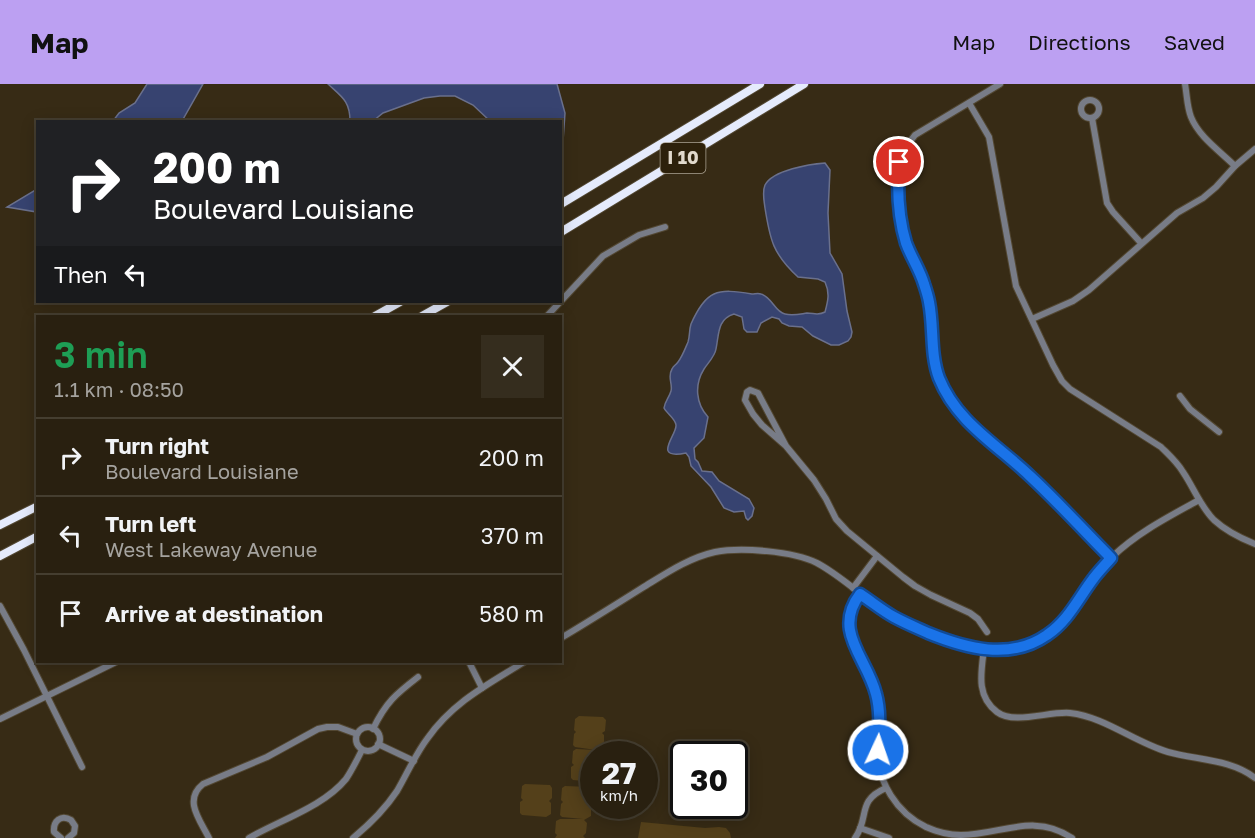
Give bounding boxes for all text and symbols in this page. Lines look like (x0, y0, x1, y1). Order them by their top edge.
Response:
text: Map (30, 26, 88, 59)
text: Map (952, 29, 995, 55)
text: Directions (1028, 29, 1131, 55)
text: Saved (1164, 29, 1225, 55)
pin (873, 136, 924, 187)
text: 200 m (153, 142, 280, 192)
road number: I 10 (660, 143, 706, 173)
icon: right (54, 144, 132, 222)
icon: arrive (882, 145, 915, 178)
text: Boulevard Louisiane (153, 193, 414, 225)
icon: left (119, 258, 152, 291)
text: Then (54, 261, 107, 288)
text: 3 min (54, 333, 148, 376)
button: close (481, 335, 544, 398)
text: 1.1 km · 08:50 (54, 377, 184, 401)
text: Turn right (105, 432, 209, 459)
icon: right (54, 441, 87, 474)
text: 200 m (479, 444, 544, 471)
text: Boulevard Louisiane (105, 459, 299, 483)
text: Turn left (105, 510, 196, 537)
icon: left (54, 519, 87, 552)
text: 370 m (481, 522, 544, 549)
text: West Lakeway Avenue (105, 537, 317, 561)
icon: arrive (54, 597, 87, 630)
text: Arrive at destination (105, 600, 323, 627)
text: 580 m (479, 600, 544, 627)
position arrow (846, 718, 910, 782)
speed limit sign: 30 (670, 741, 748, 819)
text: 27 (602, 755, 636, 791)
text: km/h (600, 786, 638, 804)

